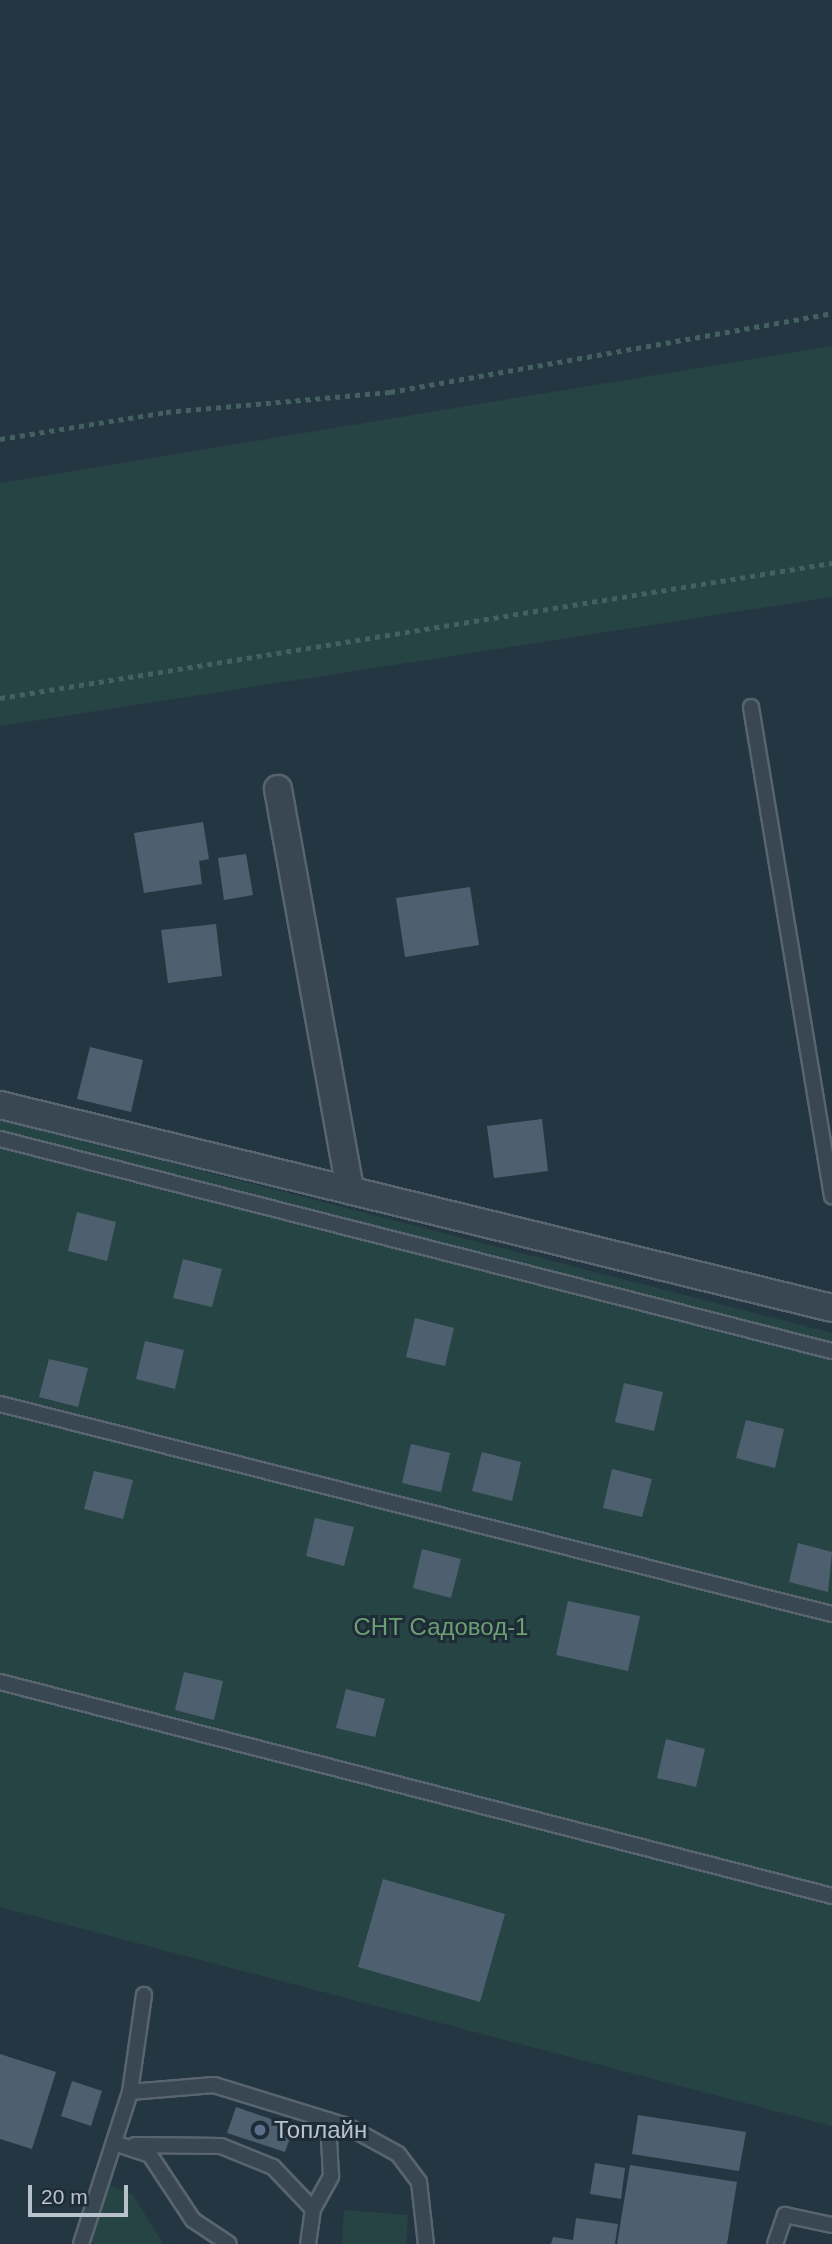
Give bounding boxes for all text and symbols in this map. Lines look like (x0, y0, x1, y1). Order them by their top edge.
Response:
park label: СНТ Садовод-1 (354, 1613, 528, 1641)
place label: Топлайн (274, 2116, 367, 2144)
marker: Топлайн (252, 2122, 268, 2138)
scale bar (32, 2170, 131, 2214)
text: 20 m (41, 2185, 88, 2208)

